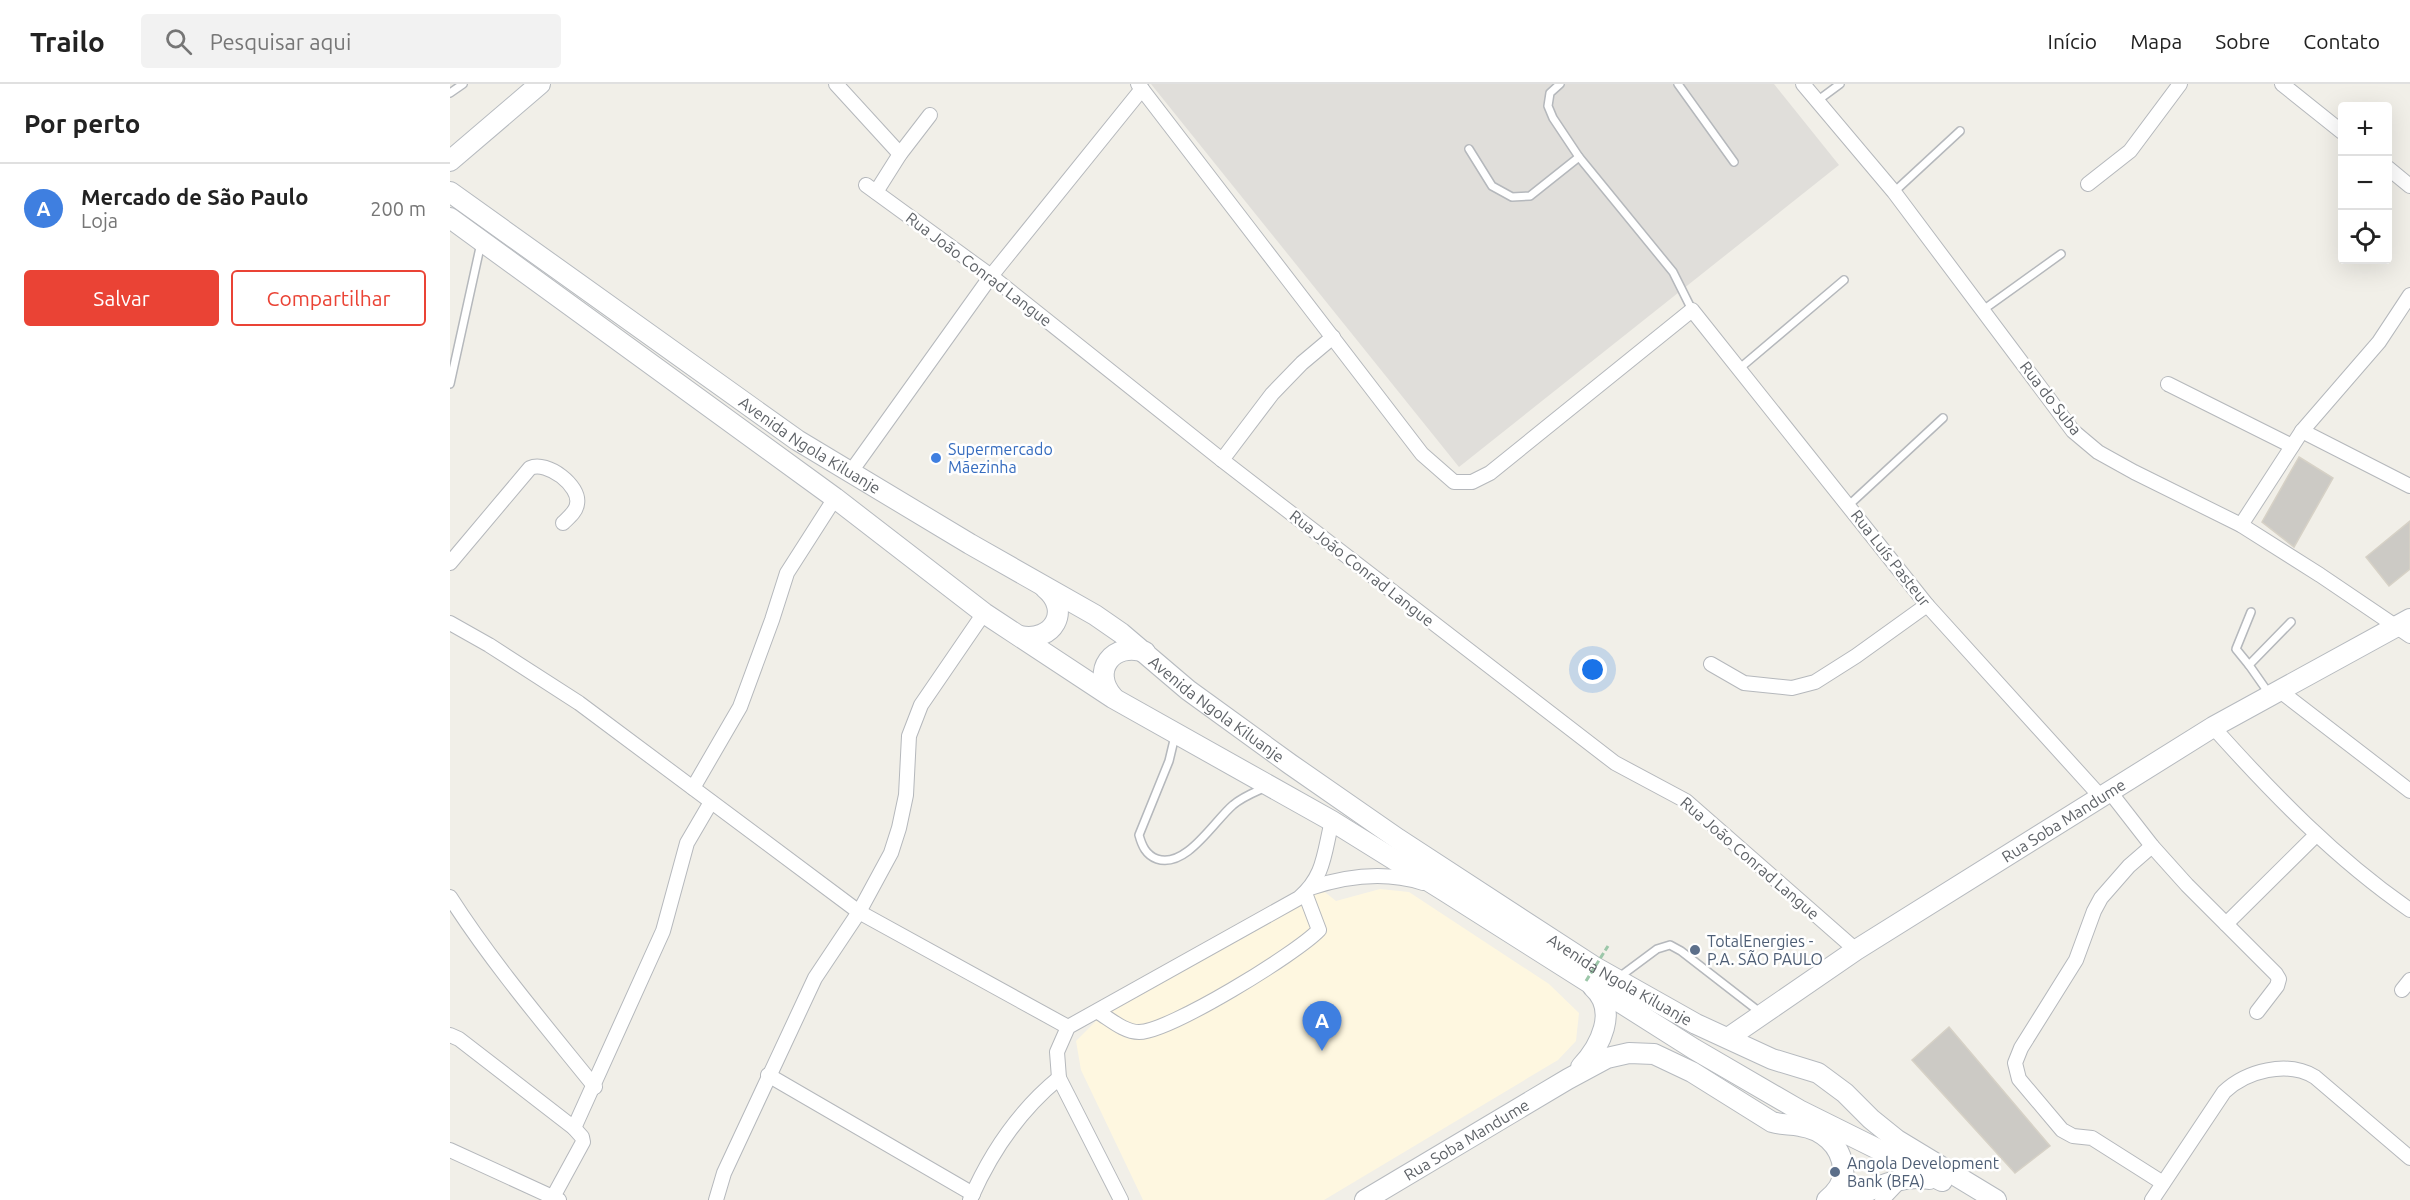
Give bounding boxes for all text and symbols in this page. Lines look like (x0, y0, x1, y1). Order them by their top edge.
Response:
search box (141, 14, 561, 68)
icon: search (162, 25, 195, 58)
text: Trailo (30, 26, 105, 57)
text: Pesquisar aqui (210, 29, 351, 54)
text: Início (2048, 29, 2097, 53)
text: Mapa (2130, 29, 2182, 53)
text: Sobre (2215, 29, 2270, 53)
text: Contato (2303, 29, 2380, 53)
map controls (2338, 102, 2392, 264)
button: + (2338, 102, 2392, 156)
text: Por perto (24, 109, 140, 138)
button: − (2338, 156, 2392, 210)
text: Mercado de São Paulo (81, 184, 309, 209)
text: A (36, 197, 51, 220)
text: 200 m (370, 197, 426, 220)
street label: Rua João Conrad Langue (903, 208, 1055, 330)
text: Loja (81, 209, 118, 232)
button: locate (2338, 210, 2392, 264)
button: Salvar (24, 270, 219, 326)
button: Compartilhar (231, 270, 426, 326)
street label: Rua do Suba (2017, 358, 2085, 438)
street label: Avenida Ngola Kiluanje (736, 393, 884, 497)
place label: Supermercado Mãezinha (948, 440, 1053, 476)
marker: Supermercado Mãezinha (929, 451, 943, 465)
street label: Rua João Conrad Langue (1286, 506, 1438, 630)
street label: Rua Luís Pasteur (1848, 506, 1934, 610)
street label: Avenida Ngola Kiluanje (1146, 652, 1288, 766)
your location (1578, 655, 1607, 684)
street label: Rua Soba Mandume (1998, 775, 2129, 866)
street label: Rua João Conrad Langue (1677, 793, 1823, 923)
street label: Avenida Ngola Kiluanje (1544, 930, 1695, 1029)
place label: TotalEnergies - P.A. SÃO PAULO (1707, 932, 1823, 968)
marker: TotalEnergies - P.A. SÃO PAULO (1688, 943, 1702, 957)
pin: A (1302, 1002, 1342, 1051)
street label: Rua Soba Mandume (1401, 1095, 1532, 1184)
place label: Angola Development Bank (BFA) (1847, 1154, 2000, 1191)
marker: Angola Development Bank (BFA) (1828, 1165, 1842, 1179)

